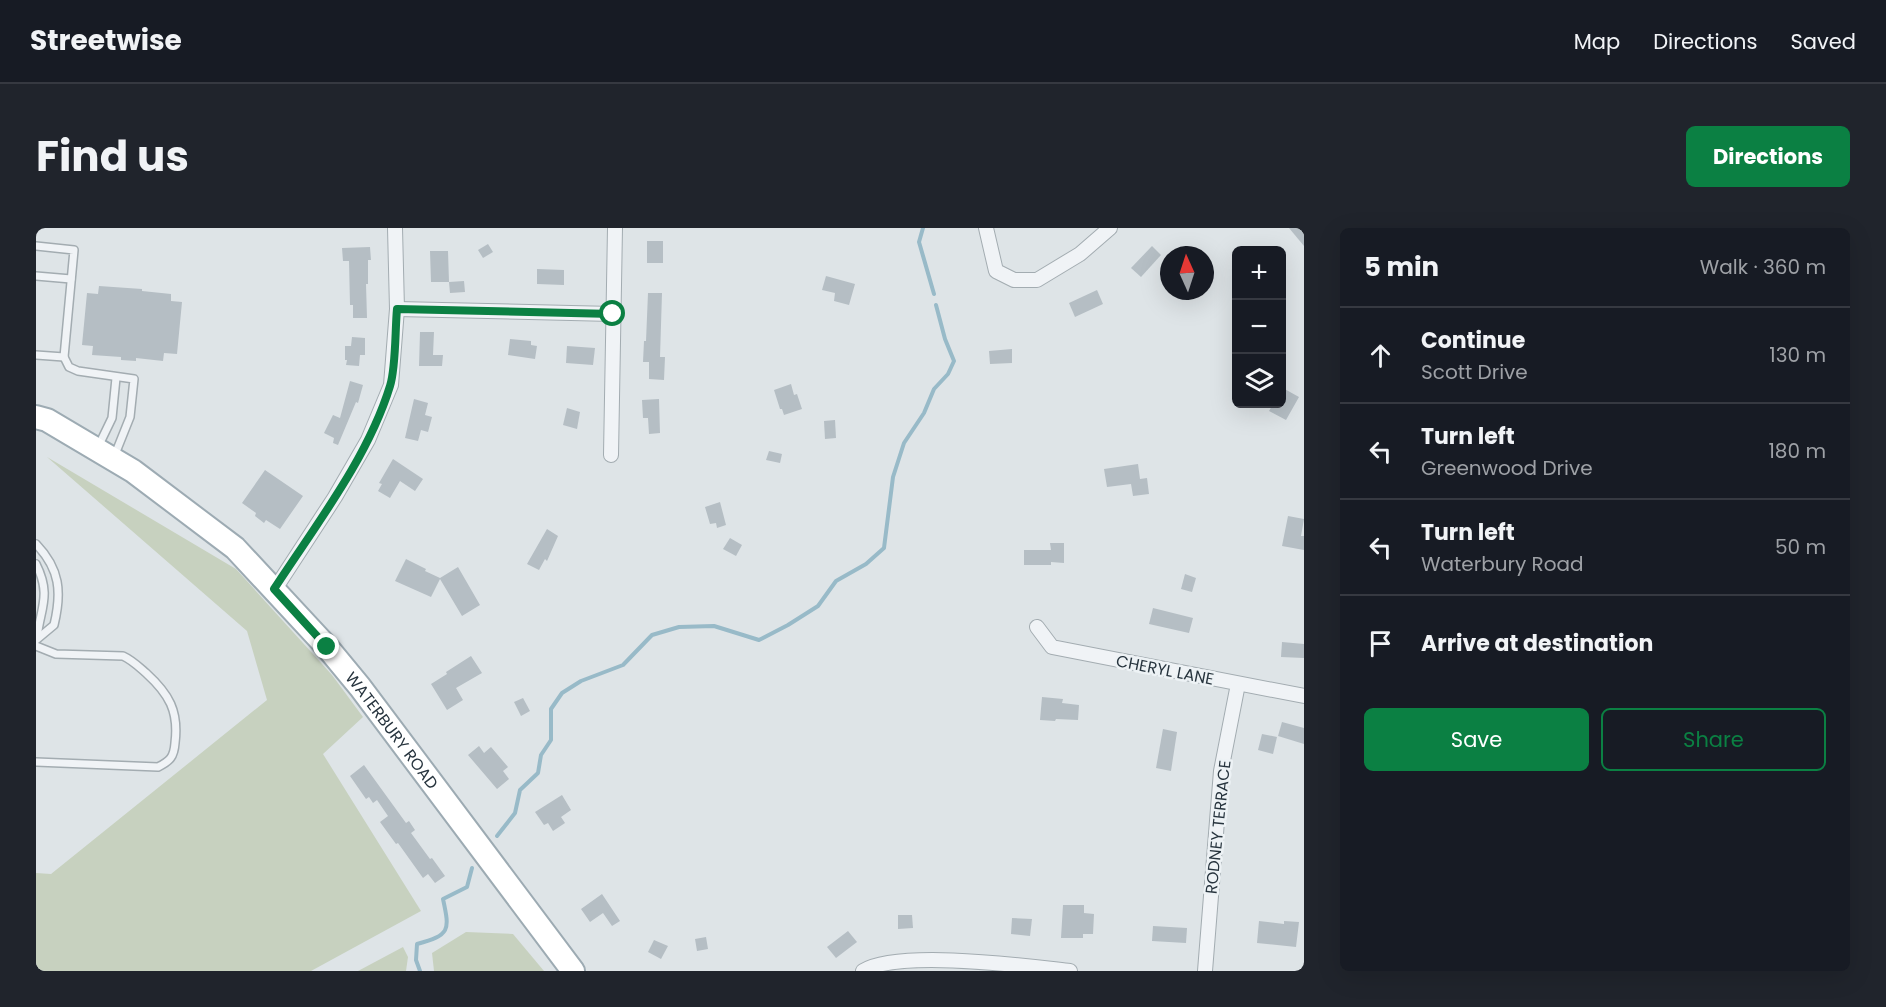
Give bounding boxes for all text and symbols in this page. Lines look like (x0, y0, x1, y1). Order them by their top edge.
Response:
text: Streetwise (30, 21, 182, 60)
text: Map (1574, 27, 1620, 56)
text: Directions (1653, 27, 1757, 56)
text: Saved (1790, 27, 1856, 56)
button: Directions (1686, 126, 1850, 187)
text: Find us (36, 127, 189, 186)
north arrow (1160, 246, 1214, 300)
map controls (1232, 246, 1286, 408)
button: + (1232, 246, 1286, 300)
text: 5 min (1364, 249, 1439, 285)
text: Walk · 360 m (1700, 253, 1826, 281)
route start (599, 300, 625, 326)
button: − (1232, 300, 1286, 354)
text: Continue (1421, 325, 1525, 356)
icon: ahead (1364, 339, 1397, 372)
text: 130 m (1769, 341, 1826, 369)
button: layers (1232, 354, 1286, 408)
text: Scott Drive (1421, 358, 1528, 386)
text: Turn left (1421, 421, 1515, 452)
icon: left (1364, 435, 1397, 468)
text: 180 m (1768, 437, 1826, 465)
text: Greenwood Drive (1421, 454, 1593, 482)
text: Turn left (1421, 517, 1515, 548)
icon: left (1364, 531, 1397, 564)
text: 50 m (1775, 533, 1826, 561)
text: Waterbury Road (1421, 550, 1584, 578)
icon: arrive (1364, 627, 1397, 660)
text: Arrive at destination (1421, 628, 1653, 659)
route end (313, 633, 339, 659)
street label: CHERYL LANE (1114, 649, 1216, 691)
street label: WATERBURY ROAD (340, 667, 444, 794)
button: Save (1364, 708, 1589, 771)
button: Share (1601, 708, 1826, 771)
street label: RODNEY TERRACE (1200, 759, 1236, 895)

